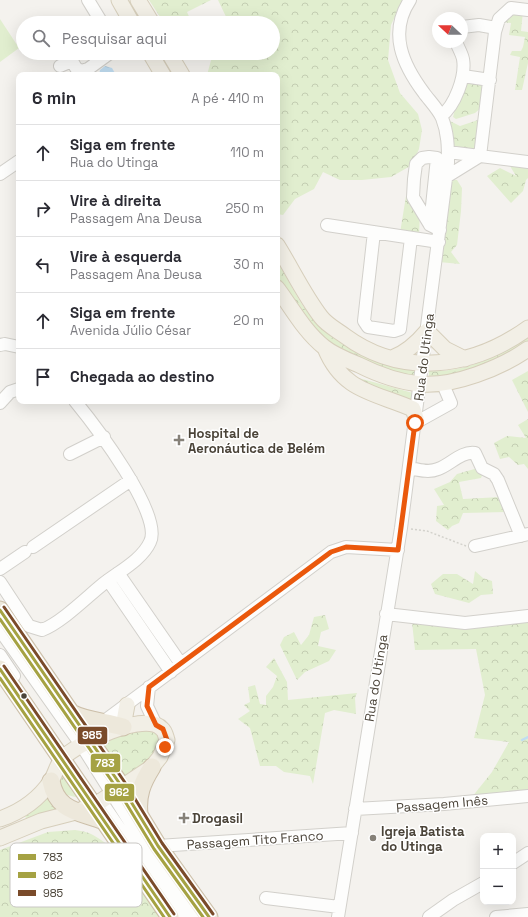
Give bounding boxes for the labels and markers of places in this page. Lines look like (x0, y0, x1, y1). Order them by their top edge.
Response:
place label: Hospital de Aeronáutica de Belém (188, 425, 325, 457)
marker: Hospital de Aeronáutica de Belém (173, 434, 185, 446)
unlabelled marker (19, 691, 29, 701)
place label: Drogasil (192, 810, 243, 827)
marker: Drogasil (179, 813, 189, 823)
place label: Igreja Batista do Utinga (381, 823, 465, 855)
marker: Igreja Batista do Utinga (368, 833, 378, 843)

